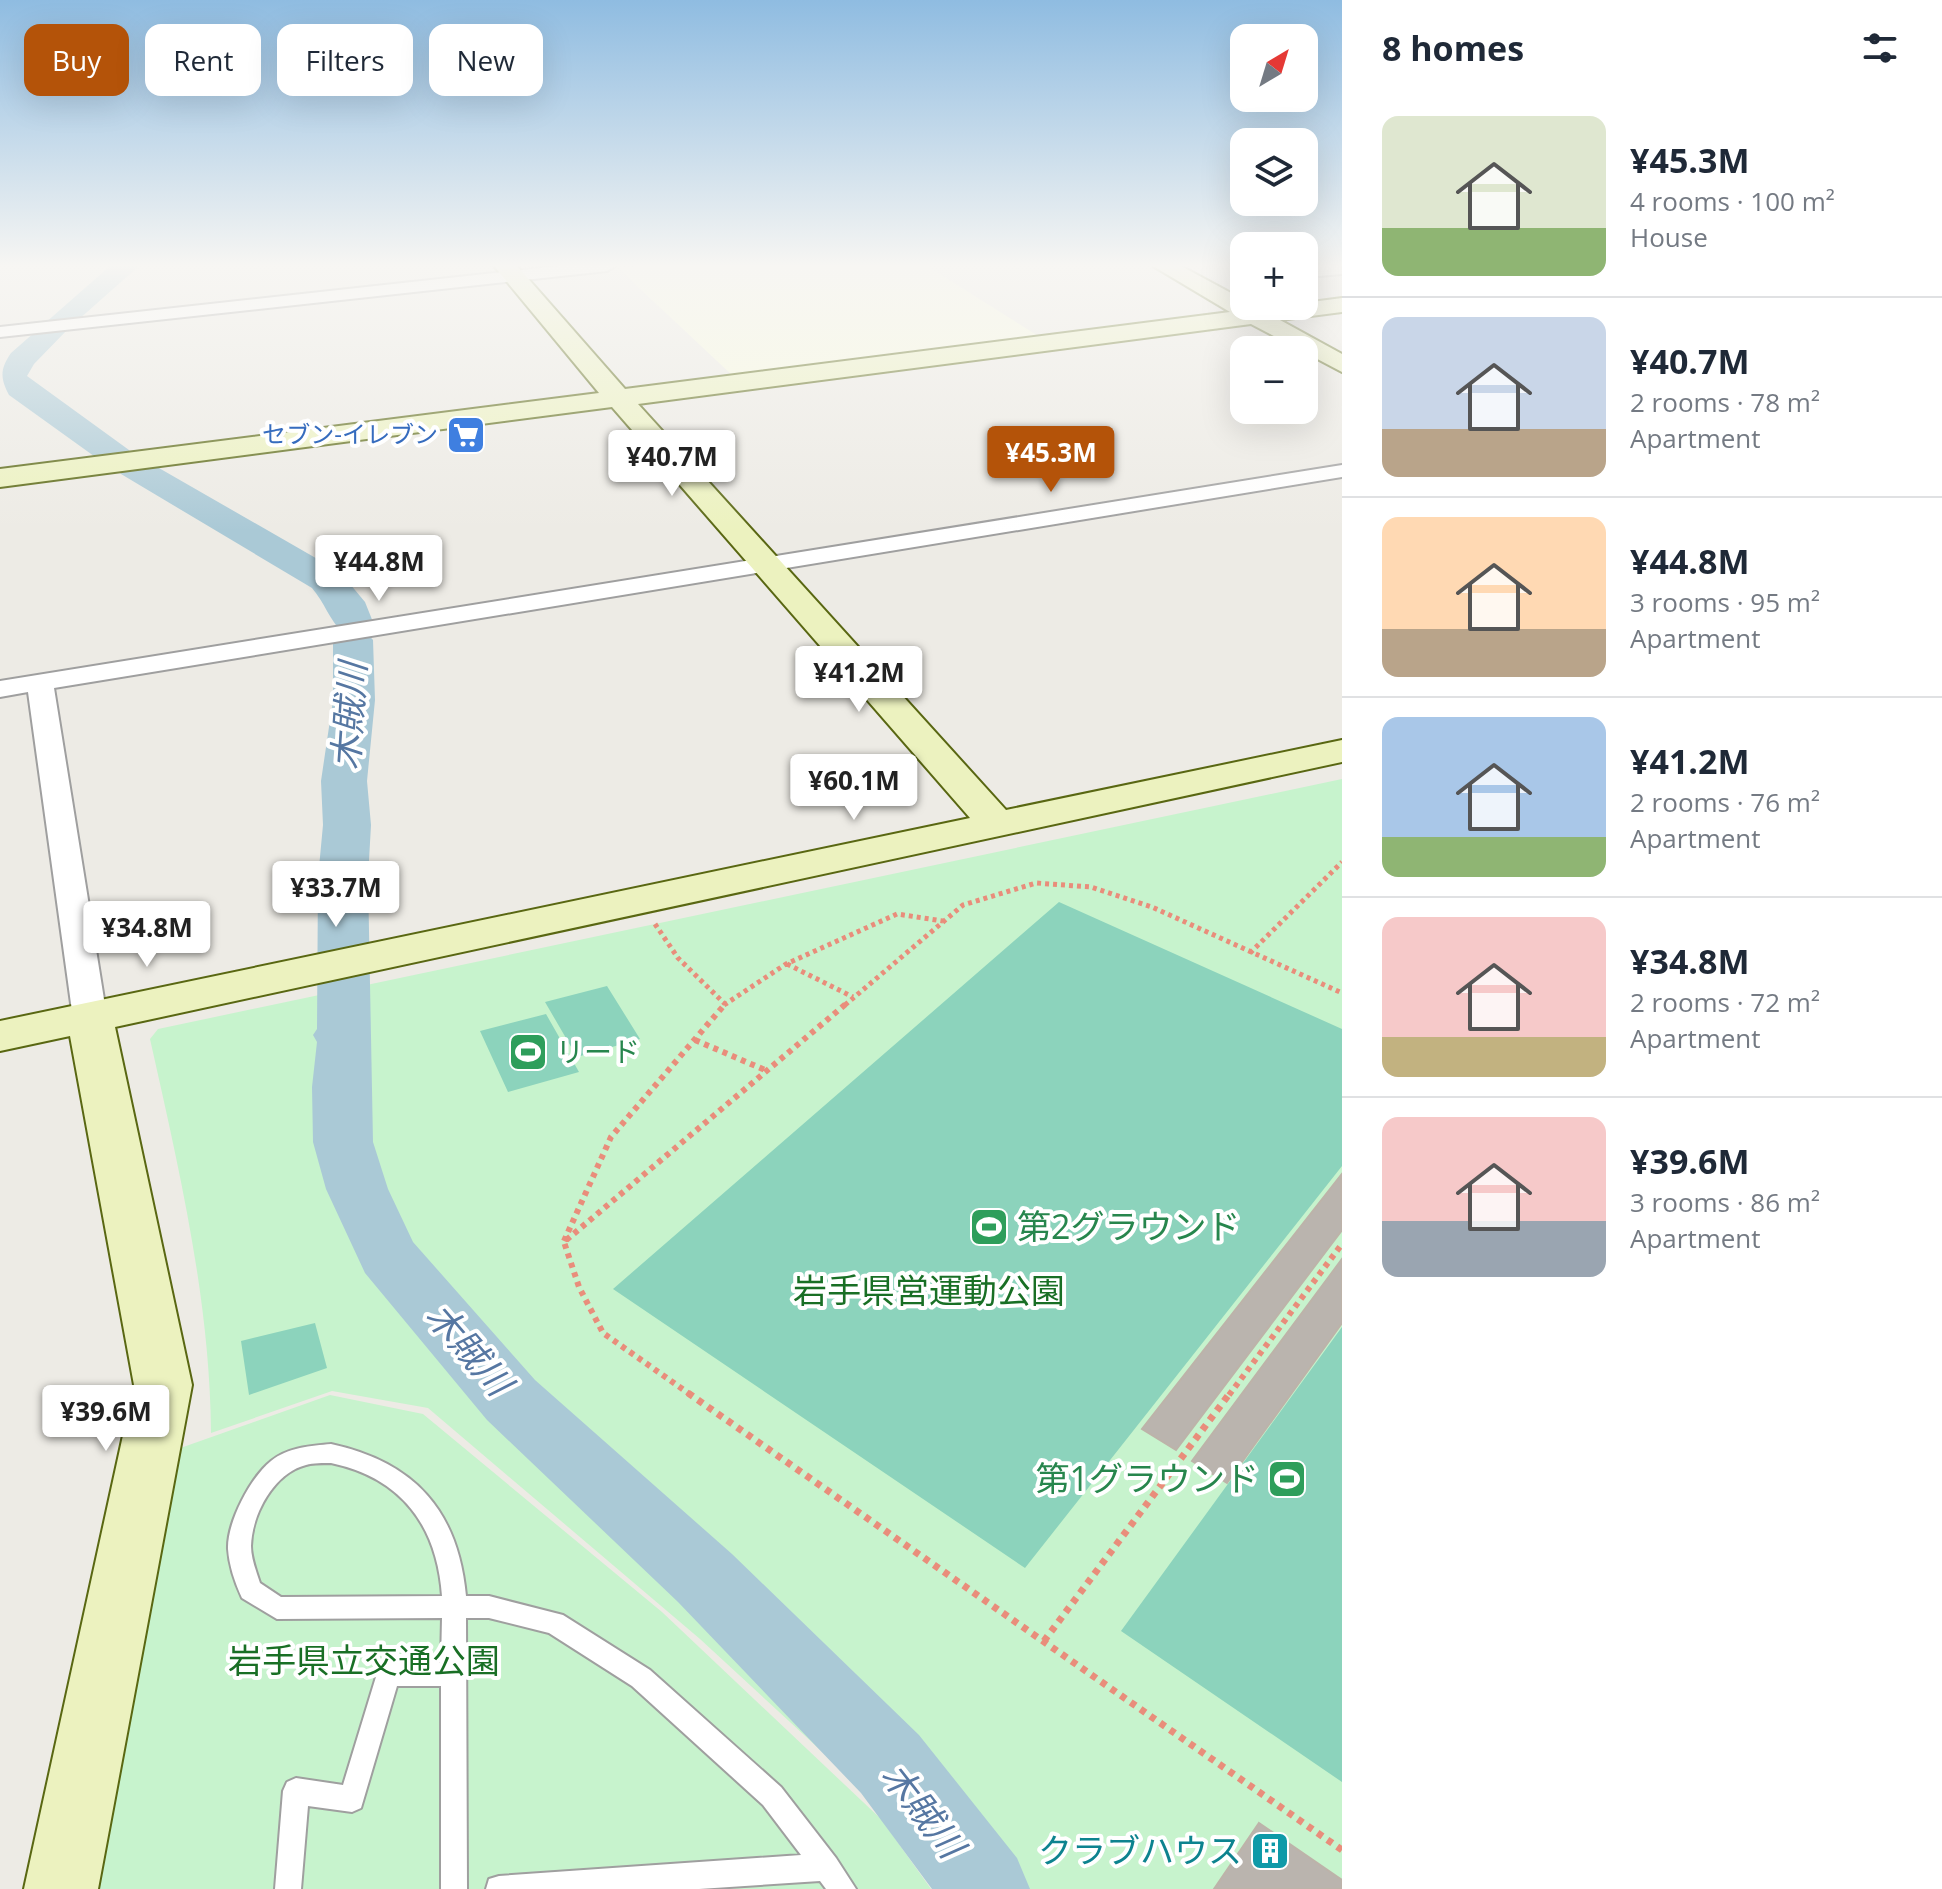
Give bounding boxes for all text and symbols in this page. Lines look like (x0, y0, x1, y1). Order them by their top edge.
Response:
chip: Buy (24, 24, 129, 96)
chip: Rent (145, 24, 261, 96)
chip: Filters (277, 24, 413, 96)
chip: New (429, 24, 543, 96)
north arrow (1230, 24, 1318, 112)
map controls (1230, 24, 1318, 424)
text: 8 homes (1382, 25, 1524, 71)
icon: filters (1858, 26, 1902, 70)
button: layers (1230, 128, 1318, 216)
text: ¥45.3M (1630, 137, 1750, 183)
icon: home (1446, 148, 1542, 244)
text: 4 rooms · 100 m² (1630, 183, 1835, 219)
text: House (1630, 219, 1708, 255)
button: + (1230, 232, 1318, 320)
button: − (1230, 336, 1318, 424)
text: ¥40.7M (1630, 338, 1750, 384)
icon: home (1446, 349, 1542, 445)
text: 2 rooms · 78 m² (1630, 384, 1820, 420)
supermarket icon: セブン-イレブン (445, 414, 487, 456)
place label: セブン-イレブン (262, 417, 438, 450)
text: Apartment (1630, 420, 1761, 456)
pin: ¥45.3M (986, 426, 1116, 494)
pin: ¥40.7M (607, 430, 737, 498)
text: ¥45.3M (1005, 434, 1097, 470)
text: ¥40.7M (626, 438, 718, 474)
pin: ¥44.8M (314, 535, 444, 603)
text: ¥44.8M (1630, 538, 1750, 584)
text: ¥44.8M (333, 543, 425, 579)
icon: home (1446, 549, 1542, 645)
text: 3 rooms · 95 m² (1630, 584, 1820, 620)
text: Apartment (1630, 620, 1761, 656)
pin: ¥41.2M (794, 646, 924, 714)
text: ¥41.2M (813, 654, 905, 690)
water label: 木賊川 (320, 656, 377, 772)
text: ¥41.2M (1630, 738, 1750, 784)
icon: home (1446, 749, 1542, 845)
pin: ¥60.1M (789, 754, 919, 822)
text: ¥60.1M (808, 762, 900, 798)
text: 2 rooms · 76 m² (1630, 784, 1820, 820)
text: Apartment (1630, 820, 1761, 856)
pin: ¥33.7M (271, 861, 401, 929)
text: ¥33.7M (290, 869, 382, 905)
pin: ¥34.8M (82, 901, 212, 969)
text: ¥34.8M (101, 909, 193, 945)
text: ¥34.8M (1630, 938, 1750, 984)
icon: home (1446, 949, 1542, 1045)
text: 2 rooms · 72 m² (1630, 984, 1820, 1020)
text: Apartment (1630, 1020, 1761, 1056)
sports icon: リード (507, 1031, 549, 1073)
place label: リード (556, 1032, 640, 1070)
text: ¥39.6M (1630, 1138, 1750, 1184)
icon: home (1446, 1149, 1542, 1245)
text: 3 rooms · 86 m² (1630, 1184, 1820, 1220)
place label: 第2グラウンド (1017, 1203, 1240, 1249)
sports icon: 第2グラウンド (968, 1206, 1010, 1248)
text: Apartment (1630, 1220, 1761, 1256)
park label: 岩手県営運動公園 (793, 1267, 1065, 1313)
water label: 木賊川 (415, 1292, 526, 1409)
pin: ¥39.6M (41, 1385, 171, 1453)
text: ¥39.6M (60, 1393, 152, 1429)
place label: 第1グラウンド (1036, 1455, 1259, 1501)
sports icon: 第1グラウンド (1266, 1458, 1308, 1500)
park label: 岩手県立交通公園 (228, 1637, 500, 1683)
water label: 木賊川 (871, 1752, 978, 1870)
place label: クラブハウス (1038, 1827, 1242, 1873)
building icon: クラブハウス (1249, 1830, 1291, 1872)

